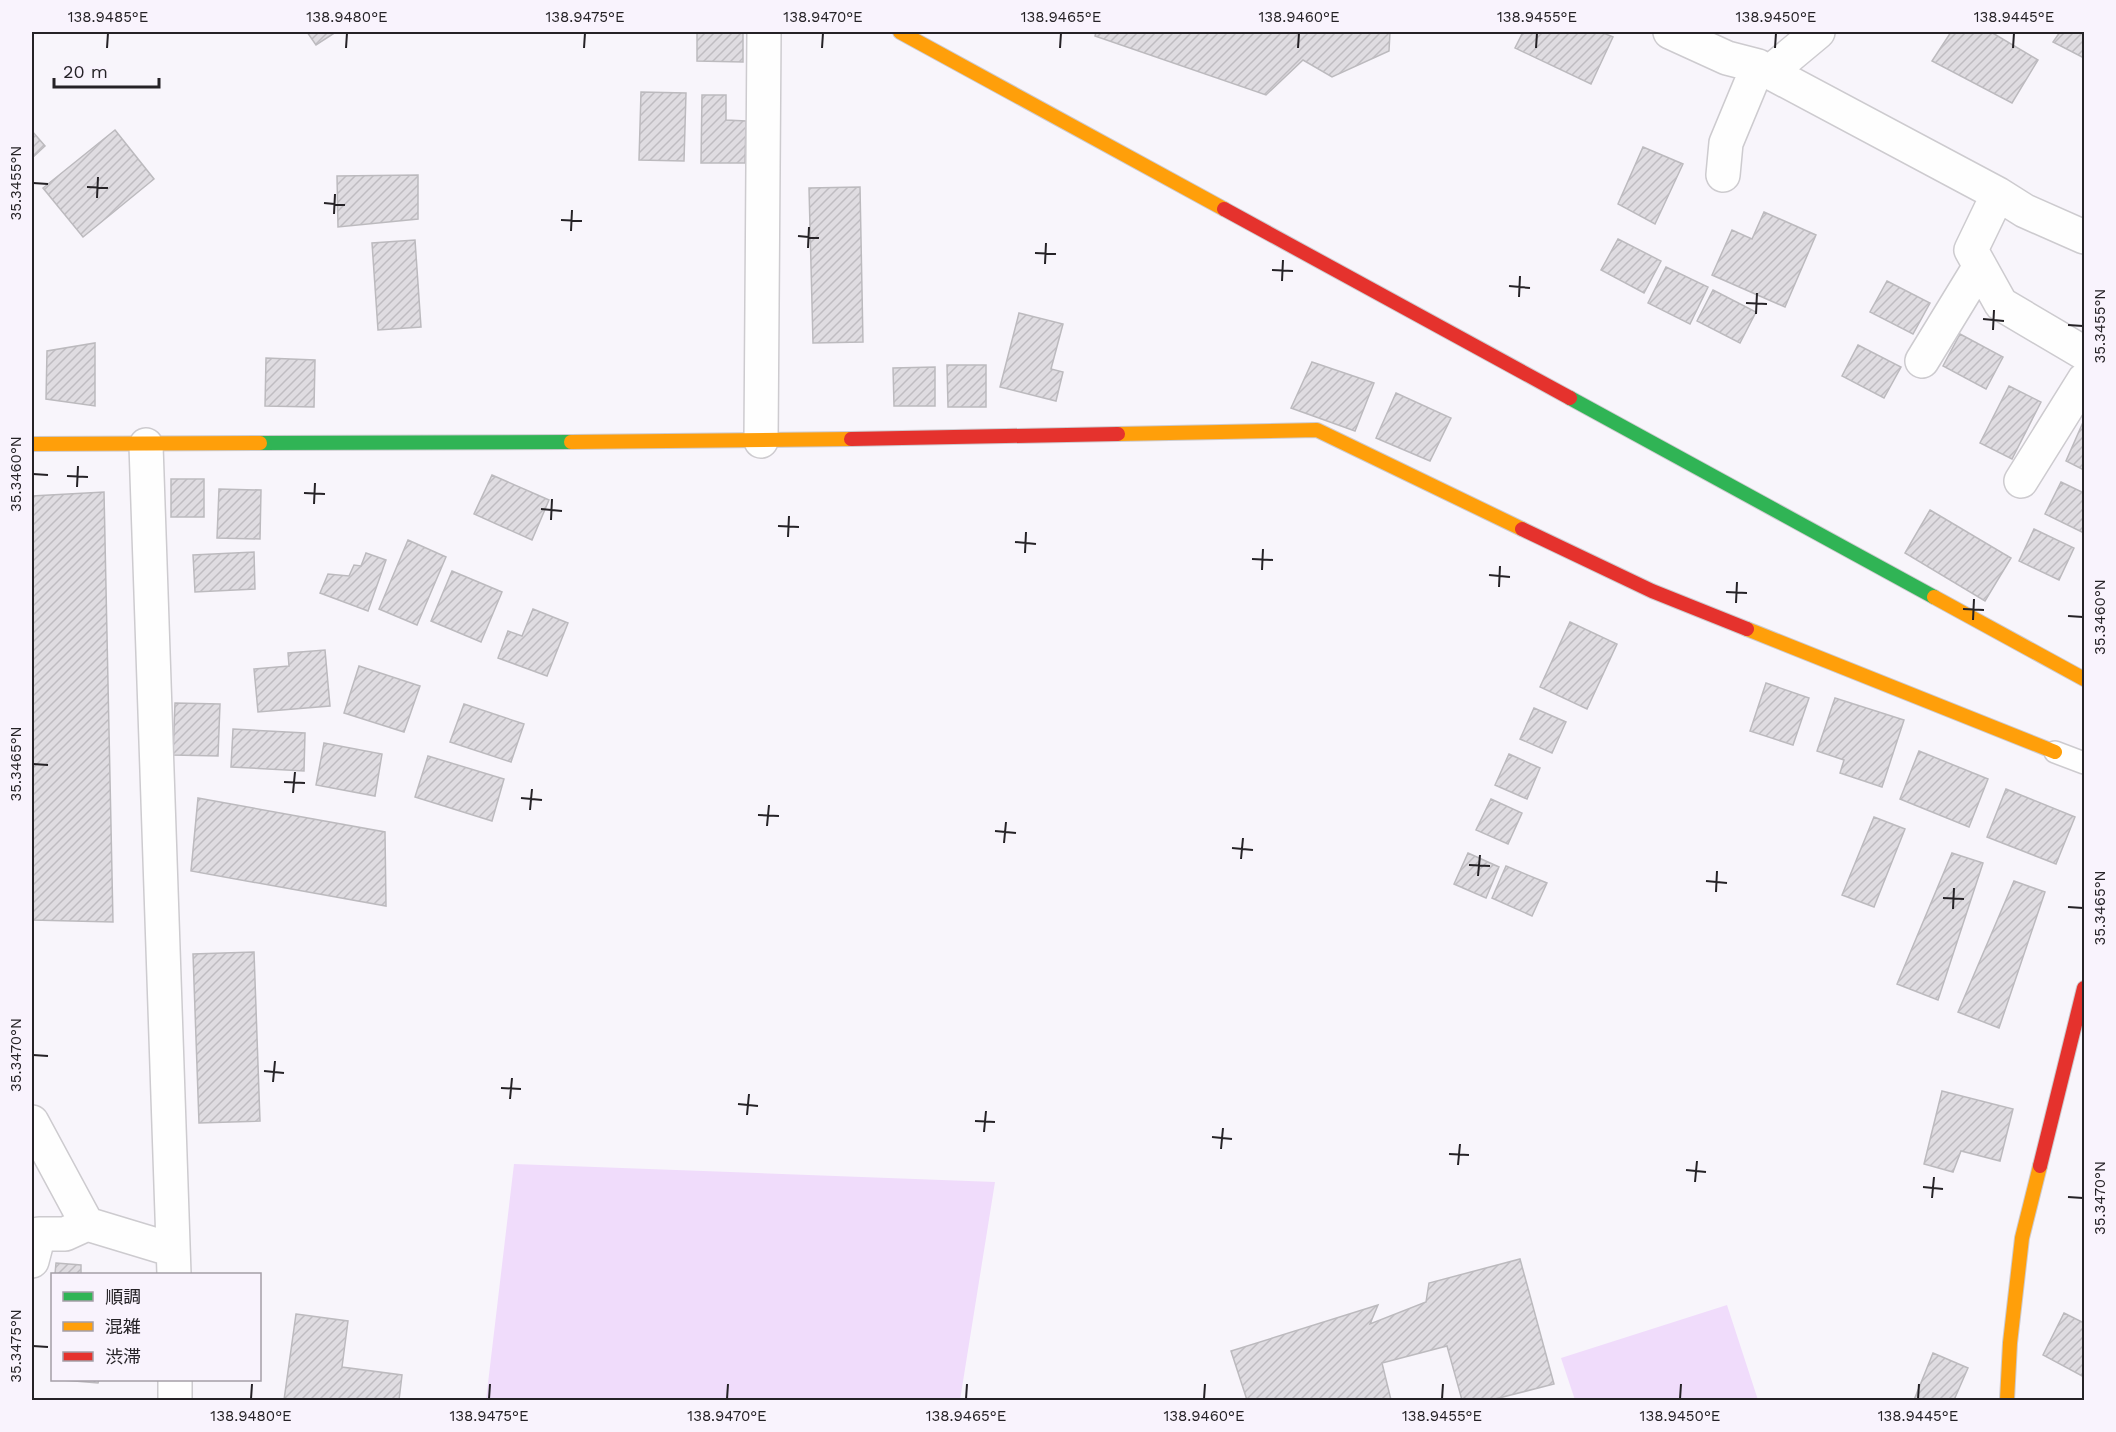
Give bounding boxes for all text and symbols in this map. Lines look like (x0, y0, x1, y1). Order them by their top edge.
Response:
text: 138.9485°E (68, 8, 148, 26)
text: 138.9480°E (306, 8, 388, 26)
text: 138.9475°E (545, 8, 625, 26)
text: 138.9470°E (783, 8, 863, 26)
text: 138.9465°E (1021, 8, 1101, 26)
text: 138.9460°E (1258, 8, 1340, 26)
text: 138.9455°E (1497, 8, 1577, 26)
text: 138.9450°E (1736, 8, 1816, 26)
text: 138.9445°E (1974, 8, 2054, 26)
scale bar (54, 51, 159, 89)
text: 20 m (63, 61, 108, 82)
text: 35.3455°N (7, 146, 25, 220)
text: 35.3455°N (2091, 289, 2109, 363)
text: 35.3460°N (7, 436, 25, 512)
text: 35.3460°N (2091, 579, 2109, 655)
text: 35.3465°N (7, 726, 25, 802)
text: 35.3465°N (2091, 870, 2109, 946)
text: 35.3470°N (7, 1018, 25, 1092)
text: 35.3470°N (2091, 1161, 2109, 1235)
legend (51, 1273, 261, 1381)
text: 順調 (105, 1286, 141, 1307)
text: 35.3475°N (7, 1309, 25, 1383)
text: 混雑 (105, 1316, 141, 1337)
text: 渋滞 (105, 1346, 141, 1367)
text: 138.9480°E (210, 1407, 292, 1425)
text: 138.9475°E (449, 1407, 529, 1425)
text: 138.9470°E (687, 1407, 767, 1425)
text: 138.9465°E (926, 1407, 1006, 1425)
text: 138.9460°E (1163, 1407, 1245, 1425)
text: 138.9455°E (1402, 1407, 1482, 1425)
text: 138.9450°E (1640, 1407, 1720, 1425)
text: 138.9445°E (1878, 1407, 1958, 1425)

